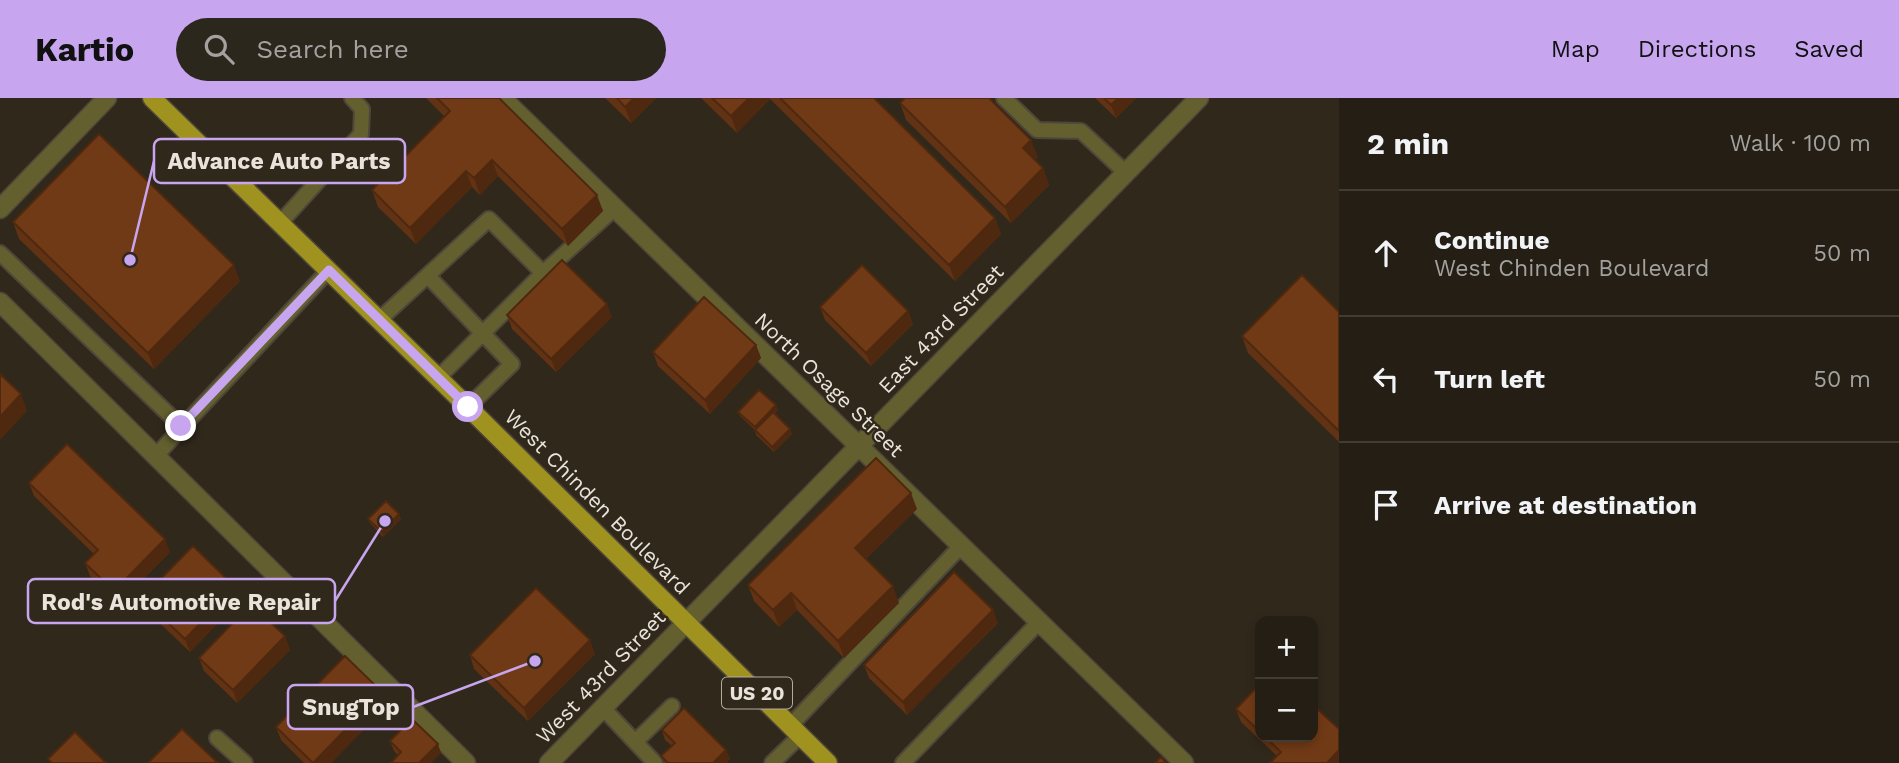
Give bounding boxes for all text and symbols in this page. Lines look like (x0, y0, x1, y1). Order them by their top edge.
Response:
search box (176, 18, 666, 81)
text: Kartio (35, 30, 134, 69)
icon: search (200, 30, 238, 68)
text: Search here (256, 34, 409, 64)
text: Map (1551, 35, 1600, 63)
text: Directions (1638, 35, 1756, 63)
text: Saved (1794, 35, 1864, 63)
text: 2 min (1367, 126, 1449, 161)
text: Walk · 100 m (1729, 130, 1871, 157)
callout: Advance Auto Parts (154, 139, 405, 183)
text: Advance Auto Parts (167, 148, 391, 175)
text: Continue (1434, 225, 1550, 255)
icon: ahead (1367, 234, 1405, 272)
text: 50 m (1814, 240, 1871, 267)
text: West Chinden Boulevard (1434, 255, 1709, 282)
street label: East 43rd Street (873, 259, 1009, 398)
street label: North Osage Street (750, 307, 909, 462)
icon: left (1367, 360, 1405, 398)
text: Turn left (1434, 364, 1545, 394)
text: 50 m (1814, 366, 1871, 393)
route start (452, 391, 483, 422)
street label: West Chinden Boulevard (500, 404, 695, 599)
route end (165, 410, 196, 441)
icon: arrive (1367, 486, 1405, 524)
text: Arrive at destination (1434, 490, 1697, 520)
callout: Rod's Automotive Repair (28, 579, 335, 623)
text: Rod's Automotive Repair (41, 589, 321, 616)
street label: West 43rd Street (531, 605, 671, 748)
map controls (1255, 616, 1318, 742)
button: + (1255, 616, 1318, 679)
road number: US 20 (722, 678, 792, 708)
button: − (1255, 679, 1318, 742)
callout: SnugTop (288, 685, 413, 729)
text: SnugTop (302, 694, 400, 721)

